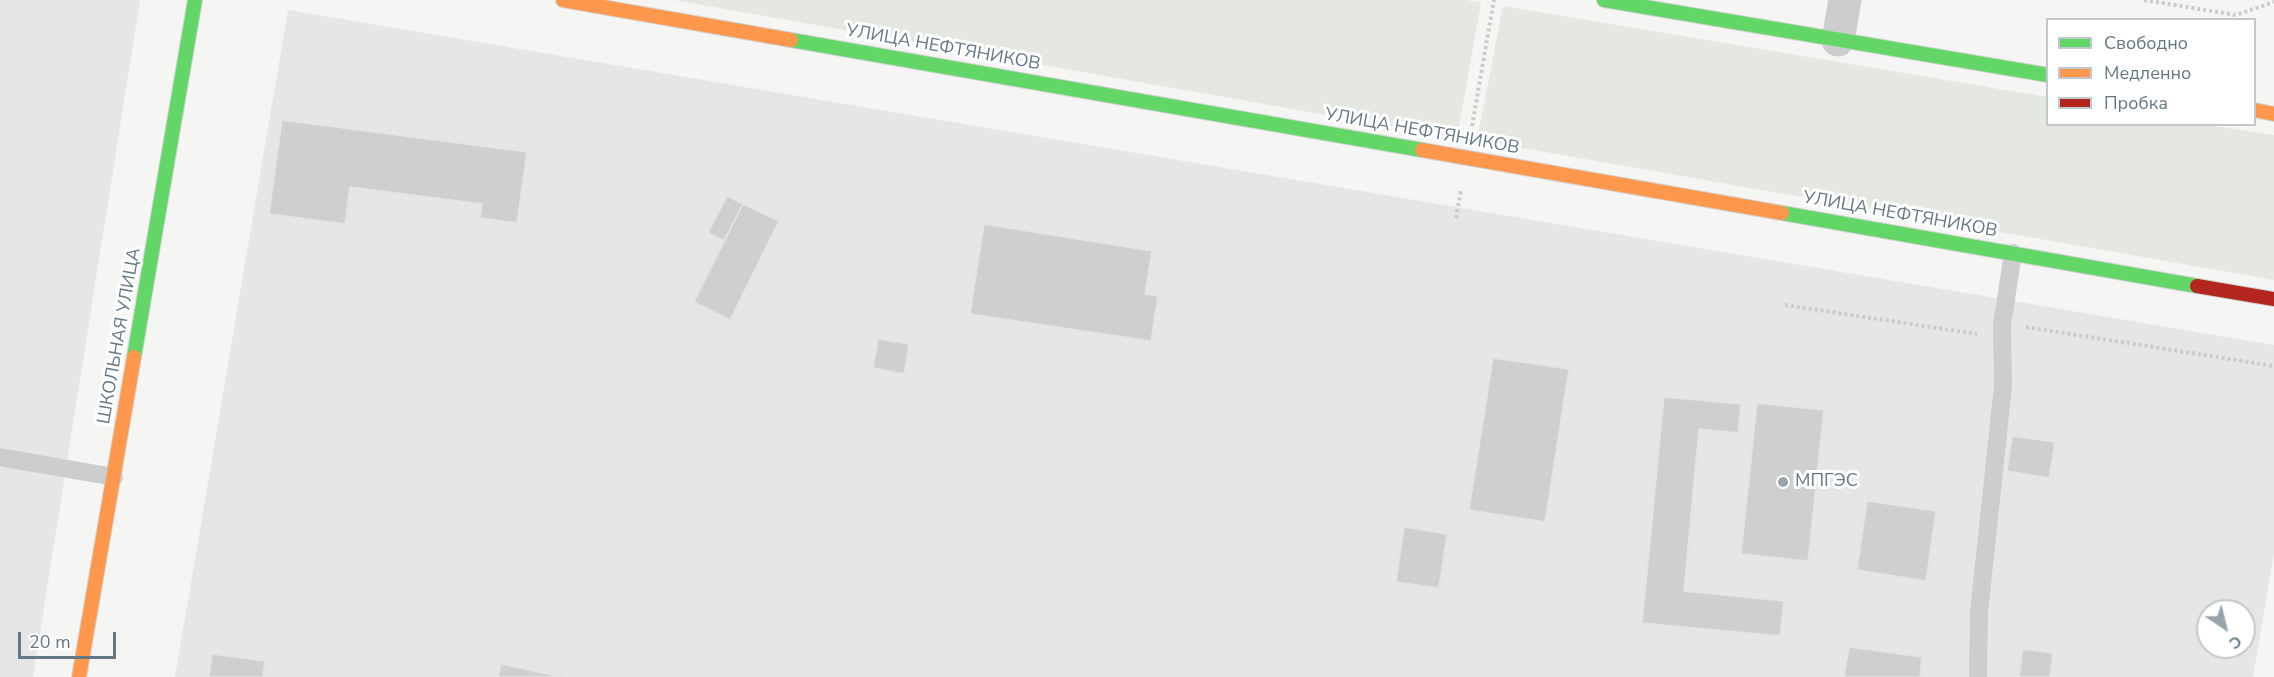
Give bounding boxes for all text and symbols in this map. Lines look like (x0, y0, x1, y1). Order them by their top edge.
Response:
legend (2046, 18, 2256, 126)
street label: УЛИЦА НЕФТЯНИКОВ (844, 20, 1042, 76)
text: Свободно (2104, 31, 2188, 55)
text: Медленно (2104, 61, 2191, 85)
text: Пробка (2104, 91, 2168, 115)
street label: УЛИЦА НЕФТЯНИКОВ (1323, 104, 1521, 160)
street label: УЛИЦА НЕФТЯНИКОВ (1801, 187, 1999, 243)
street label: ШКОЛЬНАЯ УЛИЦА (94, 246, 146, 426)
place label: МПГЭС (1795, 471, 1858, 493)
marker: МПГЭС (1776, 475, 1790, 489)
north arrow (2196, 599, 2256, 659)
scale bar (21, 620, 118, 658)
text: 20 m (29, 630, 71, 654)
text: С (2224, 630, 2246, 654)

